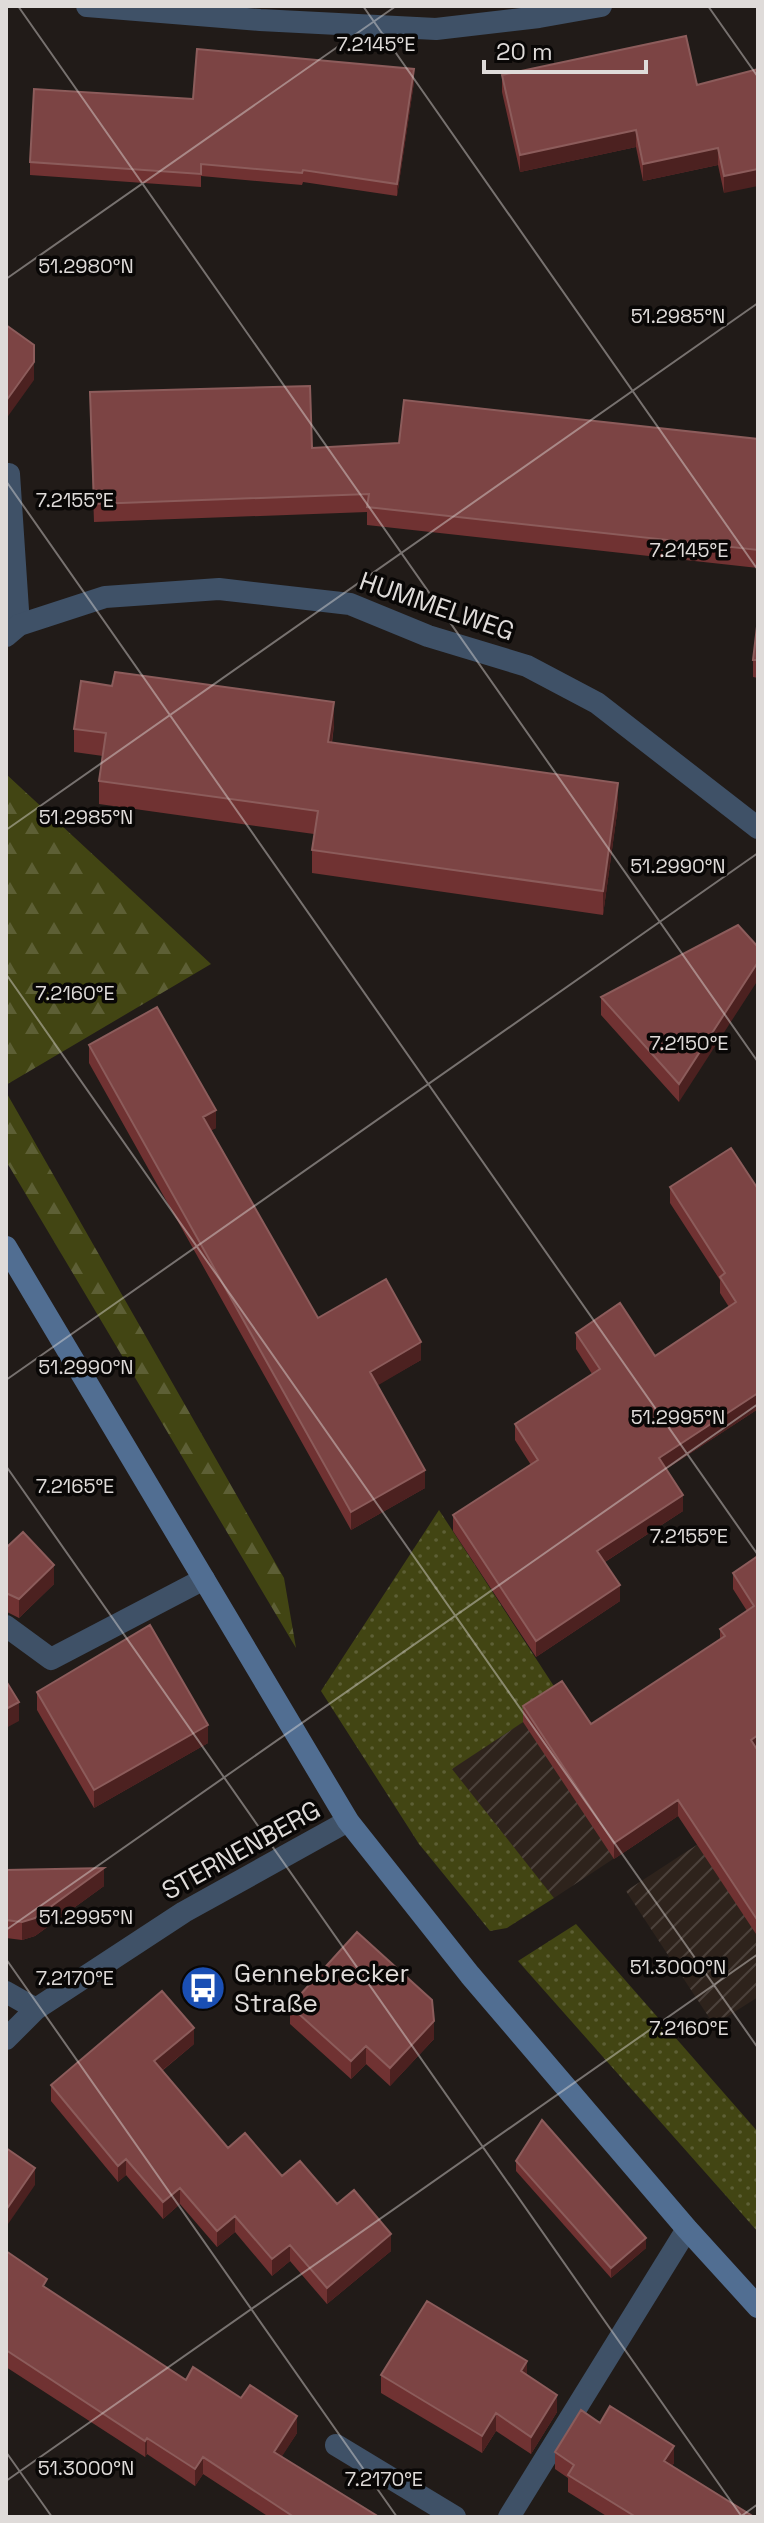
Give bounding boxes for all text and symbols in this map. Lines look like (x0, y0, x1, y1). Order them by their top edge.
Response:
scale bar (484, 24, 646, 74)
text: 7.2145°E (337, 31, 415, 57)
text: 20 m (496, 36, 553, 67)
text: 51.2980°N (38, 253, 134, 279)
text: 51.2985°N (631, 303, 725, 329)
text: 7.2155°E (36, 487, 114, 513)
text: 7.2145°E (650, 537, 728, 563)
street label: HUMMELWEG (355, 564, 519, 648)
text: 51.2985°N (39, 804, 133, 830)
text: 51.2990°N (630, 853, 726, 879)
text: 7.2160°E (35, 980, 115, 1006)
text: 7.2150°E (649, 1030, 729, 1056)
text: 51.2990°N (38, 1354, 134, 1380)
text: 51.2995°N (631, 1404, 725, 1430)
text: 7.2165°E (36, 1473, 114, 1499)
text: 7.2155°E (650, 1523, 728, 1549)
street label: STERNENBERG (156, 1792, 326, 1908)
text: 51.2995°N (39, 1904, 133, 1930)
text: 51.3000°N (630, 1954, 726, 1980)
place label: Gennebrecker Straße (234, 1956, 409, 2020)
bus stop icon: Gennebrecker Straße (179, 1964, 227, 2012)
text: 7.2170°E (36, 1965, 114, 1991)
text: 7.2160°E (649, 2015, 729, 2041)
text: 51.3000°N (38, 2455, 134, 2481)
text: 7.2170°E (345, 2466, 423, 2492)

